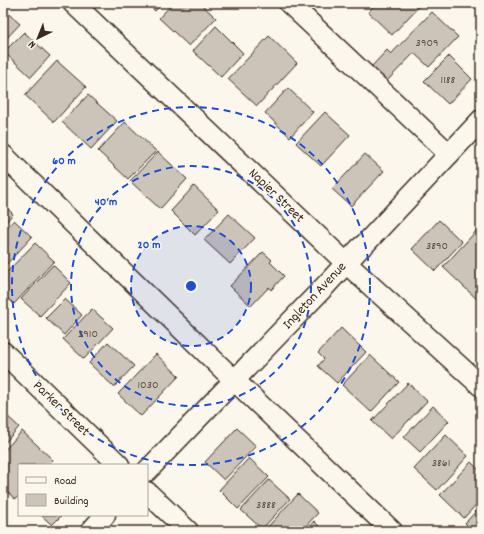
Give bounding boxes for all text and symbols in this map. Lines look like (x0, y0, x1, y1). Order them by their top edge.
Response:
north arrow (18, 18, 58, 58)
house number: 3909 (416, 35, 438, 52)
text: N (25, 36, 40, 52)
house number: 1188 (441, 72, 456, 89)
text: 60 m (52, 153, 76, 170)
street label: Napier Street (243, 164, 309, 228)
text: 40 m (95, 194, 117, 211)
text: 20 m (138, 237, 160, 254)
house number: 3890 (426, 238, 448, 255)
street label: Ingleton Avenue (278, 258, 352, 334)
centre of rings (184, 279, 198, 293)
house number: 3910 (78, 326, 98, 343)
street label: Parker Street (28, 377, 94, 441)
house number: 1030 (137, 377, 159, 394)
house number: 3861 (432, 455, 450, 472)
legend (18, 464, 148, 516)
text: Road (54, 473, 76, 490)
text: Building (54, 493, 89, 510)
house number: 3888 (256, 497, 276, 514)

